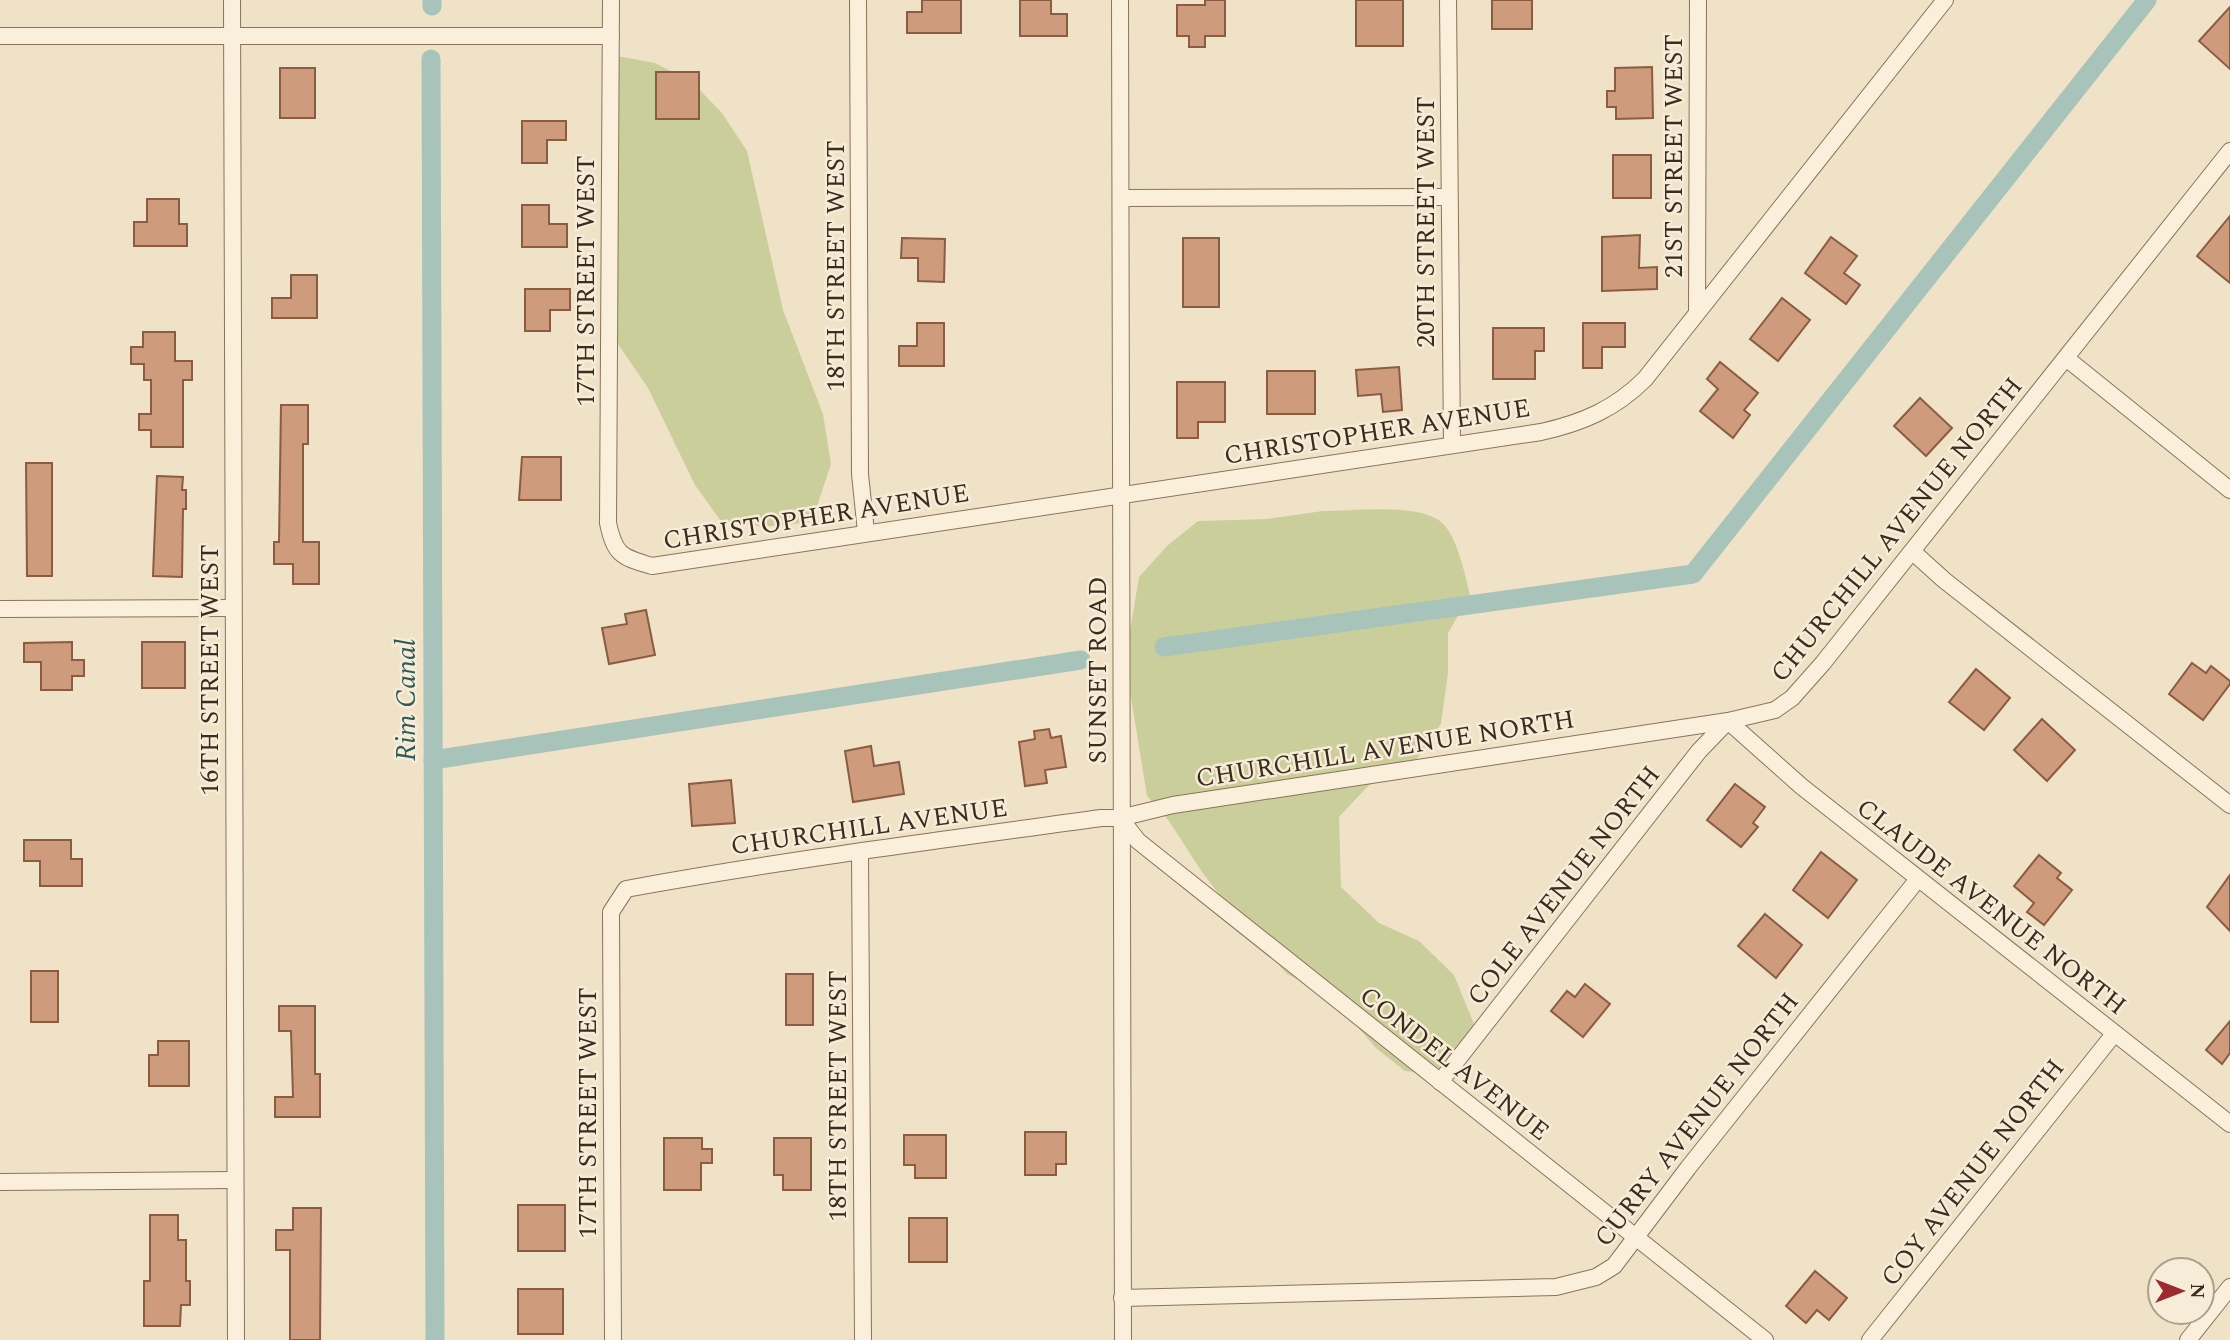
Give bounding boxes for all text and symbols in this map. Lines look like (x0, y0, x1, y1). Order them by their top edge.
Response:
street label: 21ST STREET WEST (1654, 34, 1694, 278)
street label: 20TH STREET WEST (1406, 96, 1446, 348)
street label: 18TH STREET WEST (816, 140, 856, 392)
street label: 17TH STREET WEST (566, 155, 606, 407)
street label: CHURCHILL AVENUE NORTH (1761, 368, 2033, 691)
street label: CHRISTOPHER AVENUE (1221, 388, 1533, 476)
street label: CHRISTOPHER AVENUE (660, 473, 972, 561)
street label: 16TH STREET WEST (190, 544, 230, 796)
street label: SUNSET ROAD (1078, 576, 1118, 764)
water label: Rim Canal (385, 639, 428, 761)
street label: CHURCHILL AVENUE NORTH (1193, 699, 1577, 799)
street label: COLE AVENUE NORTH (1457, 757, 1670, 1014)
street label: CHURCHILL AVENUE (728, 788, 1010, 866)
street label: CLAUDE AVENUE NORTH (1848, 788, 2135, 1025)
street label: 18TH STREET WEST (818, 970, 858, 1222)
street label: CONDEL AVENUE (1351, 977, 1558, 1151)
street label: CURRY AVENUE NORTH (1584, 984, 1809, 1256)
street label: 17TH STREET WEST (568, 987, 608, 1239)
street label: COY AVENUE NORTH (1871, 1050, 2075, 1295)
north arrow (2146, 1256, 2216, 1326)
text: N (2182, 1283, 2211, 1299)

